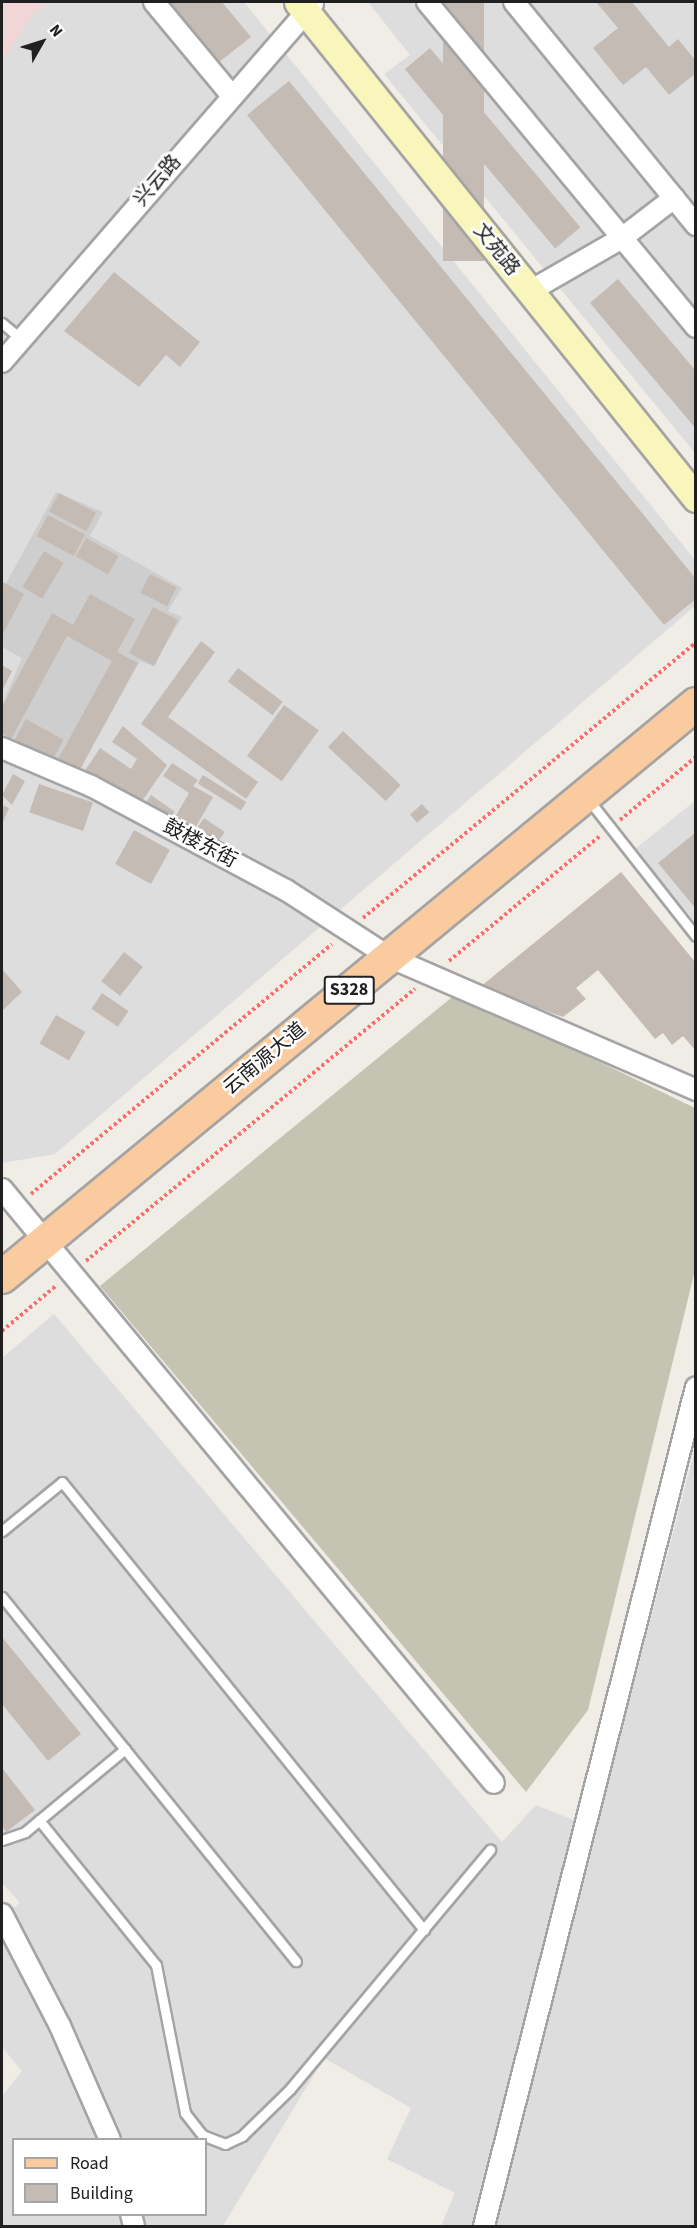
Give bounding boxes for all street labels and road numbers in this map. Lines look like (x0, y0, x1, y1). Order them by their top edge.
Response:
street label: 兴云路 (129, 150, 187, 212)
street label: 文苑路 (468, 219, 524, 281)
street label: 鼓楼东街 (159, 815, 241, 873)
road number: S328 (324, 975, 374, 1005)
street label: 云南源大道 (219, 1018, 311, 1100)

